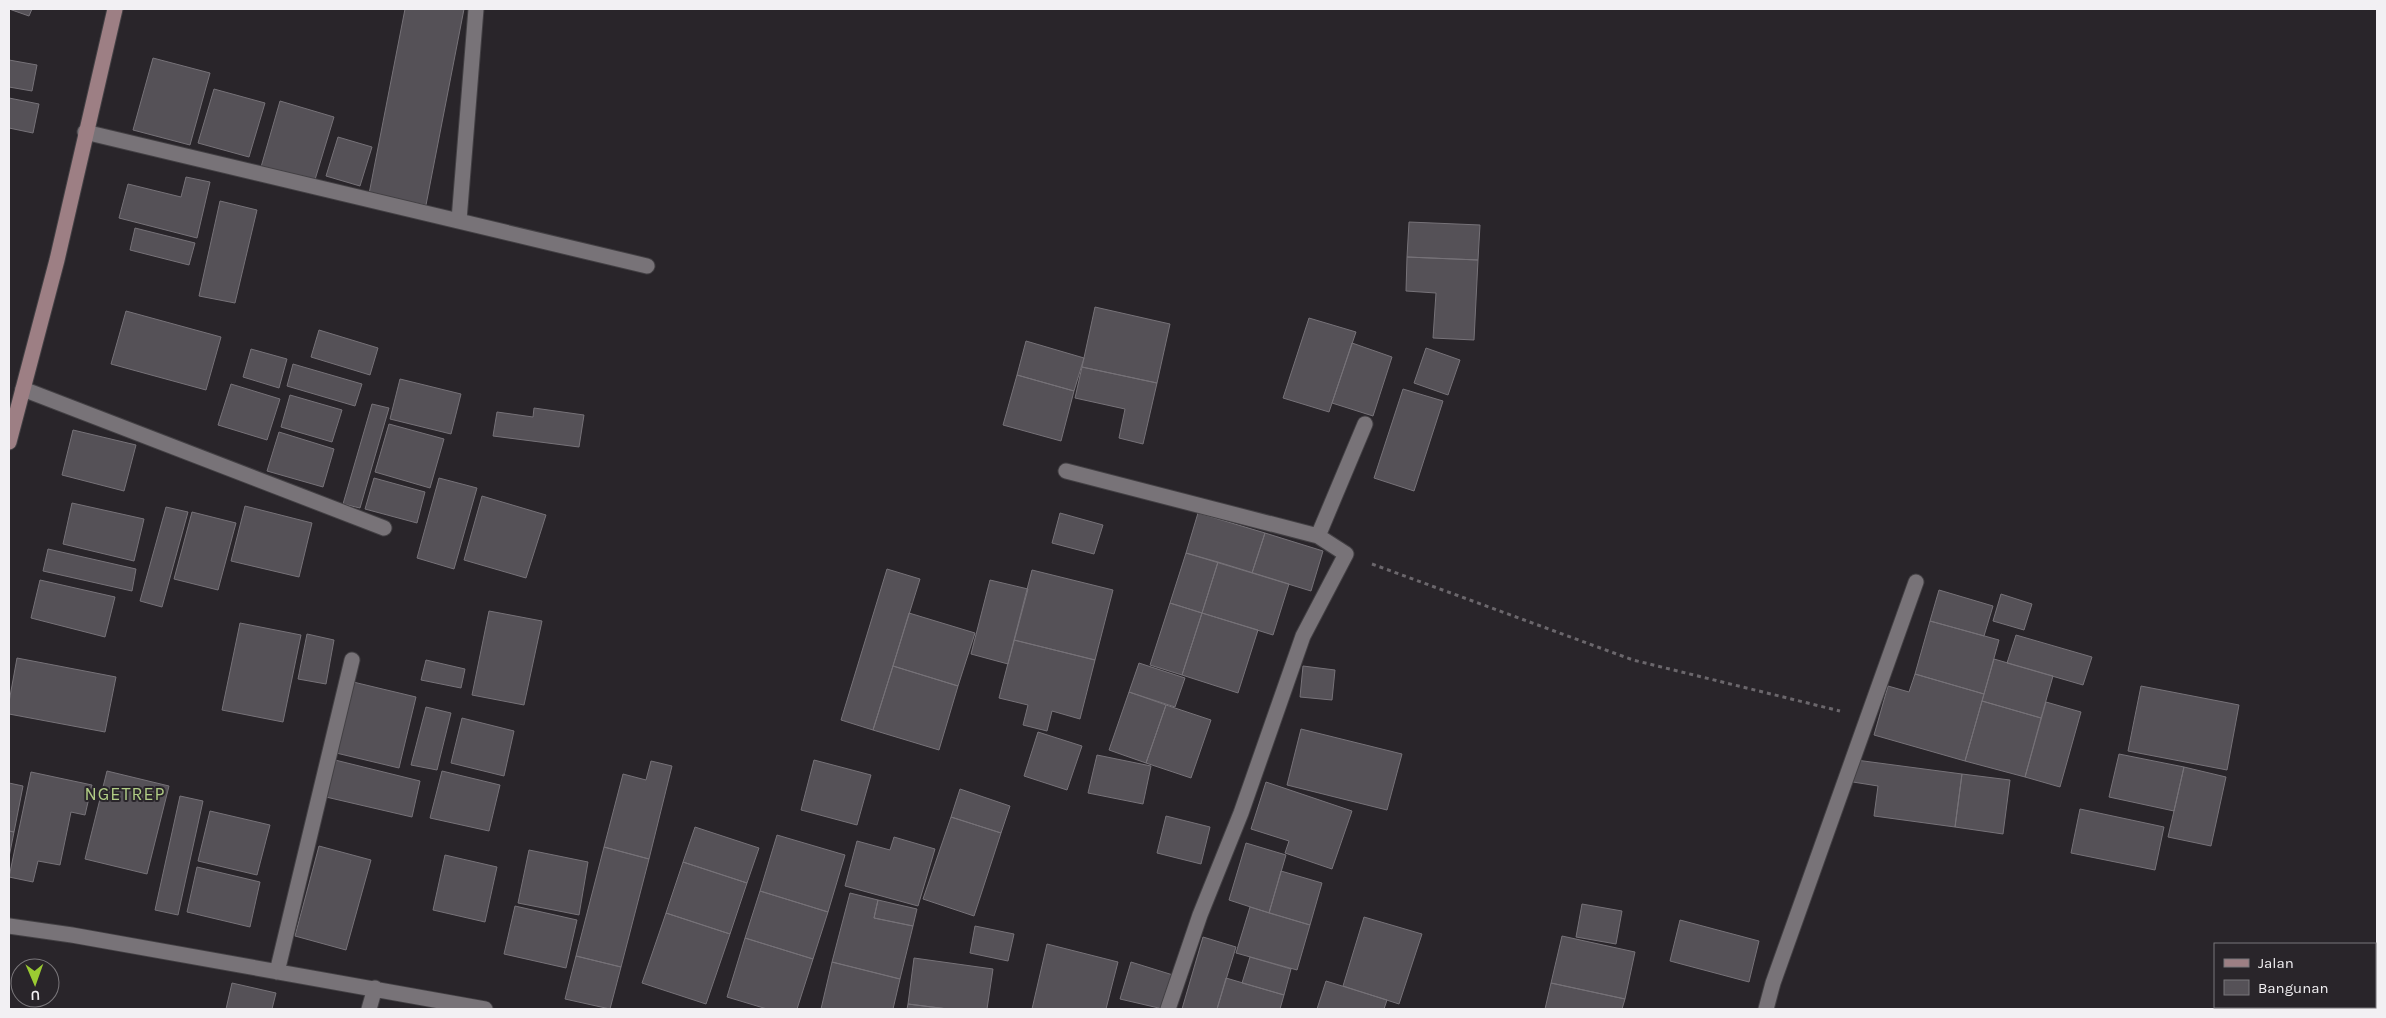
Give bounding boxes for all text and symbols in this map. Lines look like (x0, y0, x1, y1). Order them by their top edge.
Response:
district label: NGETREP (84, 783, 166, 805)
legend (2214, 943, 2376, 1008)
text: Jalan (2258, 954, 2294, 972)
north arrow (10, 958, 60, 1008)
text: Bangunan (2258, 979, 2329, 997)
text: U (30, 987, 41, 1004)

